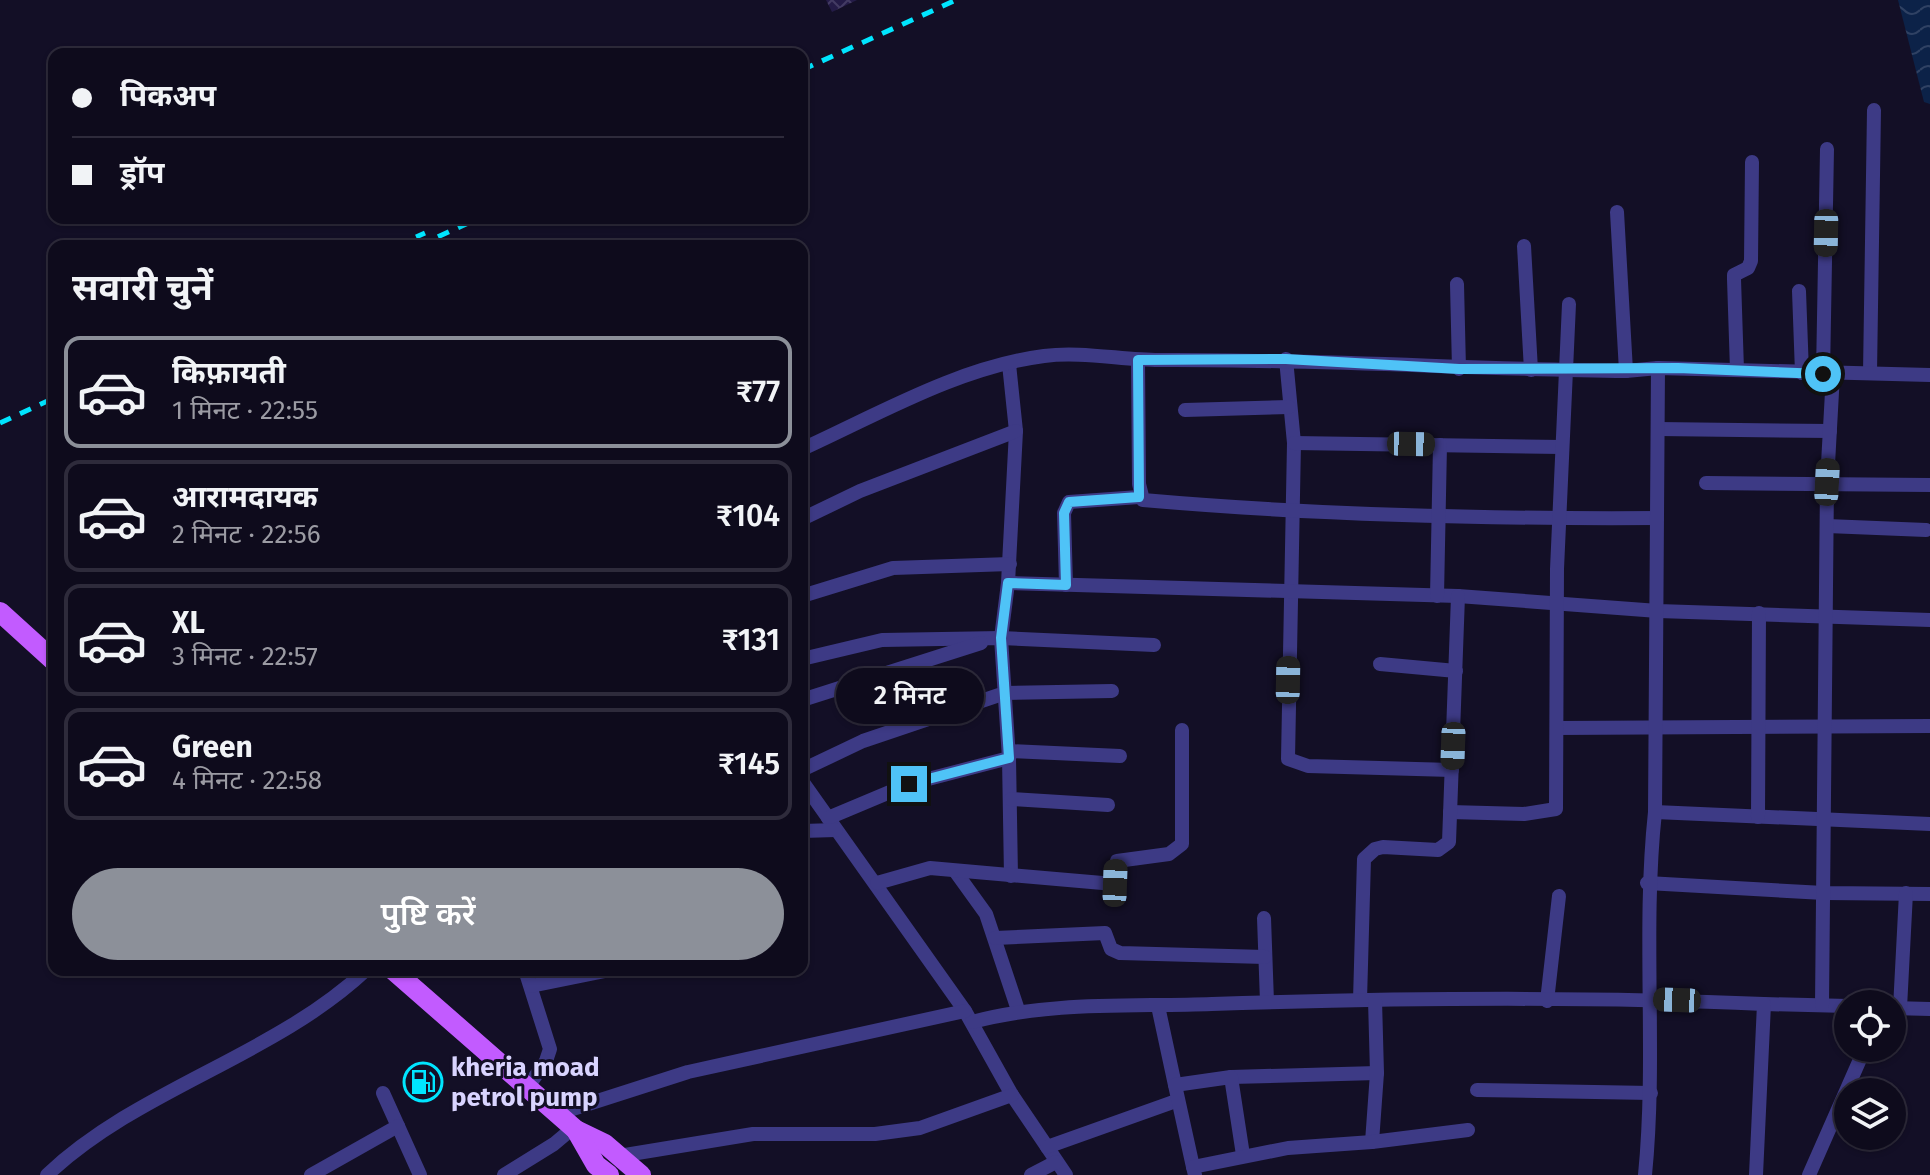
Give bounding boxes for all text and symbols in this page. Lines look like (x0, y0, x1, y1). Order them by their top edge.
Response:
text: पिकअप (120, 78, 216, 114)
text: ड्रॉप (120, 155, 164, 191)
car (1814, 209, 1838, 257)
text: सवारी चुनें (72, 266, 213, 310)
text: किफ़ायती (172, 355, 286, 391)
icon: car (76, 356, 148, 428)
route start (1805, 356, 1841, 392)
text: ₹77 (736, 374, 780, 410)
text: 1 मिनट · 22:55 (172, 395, 318, 426)
car (1387, 432, 1435, 456)
car (1814, 457, 1840, 507)
text: आरामदायक (172, 479, 318, 515)
icon: car (76, 480, 148, 552)
text: ₹104 (716, 498, 780, 534)
text: 2 मिनट · 22:56 (172, 519, 321, 550)
icon: car (76, 604, 148, 676)
text: XL (172, 605, 205, 641)
text: ₹131 (722, 622, 780, 658)
text: 3 मिनट · 22:57 (172, 641, 318, 672)
car (1276, 656, 1300, 704)
callout: 2 मिनट (835, 668, 983, 724)
text: 2 मिनट (874, 680, 946, 711)
car (1440, 722, 1466, 770)
icon: car (76, 728, 148, 800)
text: Green (172, 729, 253, 765)
text: ₹145 (718, 746, 780, 782)
text: 4 मिनट · 22:58 (172, 765, 322, 796)
route end (891, 766, 927, 802)
car (1102, 859, 1128, 907)
button: पुष्टि करें (72, 868, 784, 960)
car (1653, 987, 1701, 1013)
map controls (1834, 990, 1906, 1150)
button: locate (1834, 990, 1906, 1062)
place label: kheria moad petrol pump (451, 1052, 600, 1113)
fuel station icon: kheria moad petrol pump (402, 1061, 444, 1103)
button: layers (1834, 1078, 1906, 1150)

